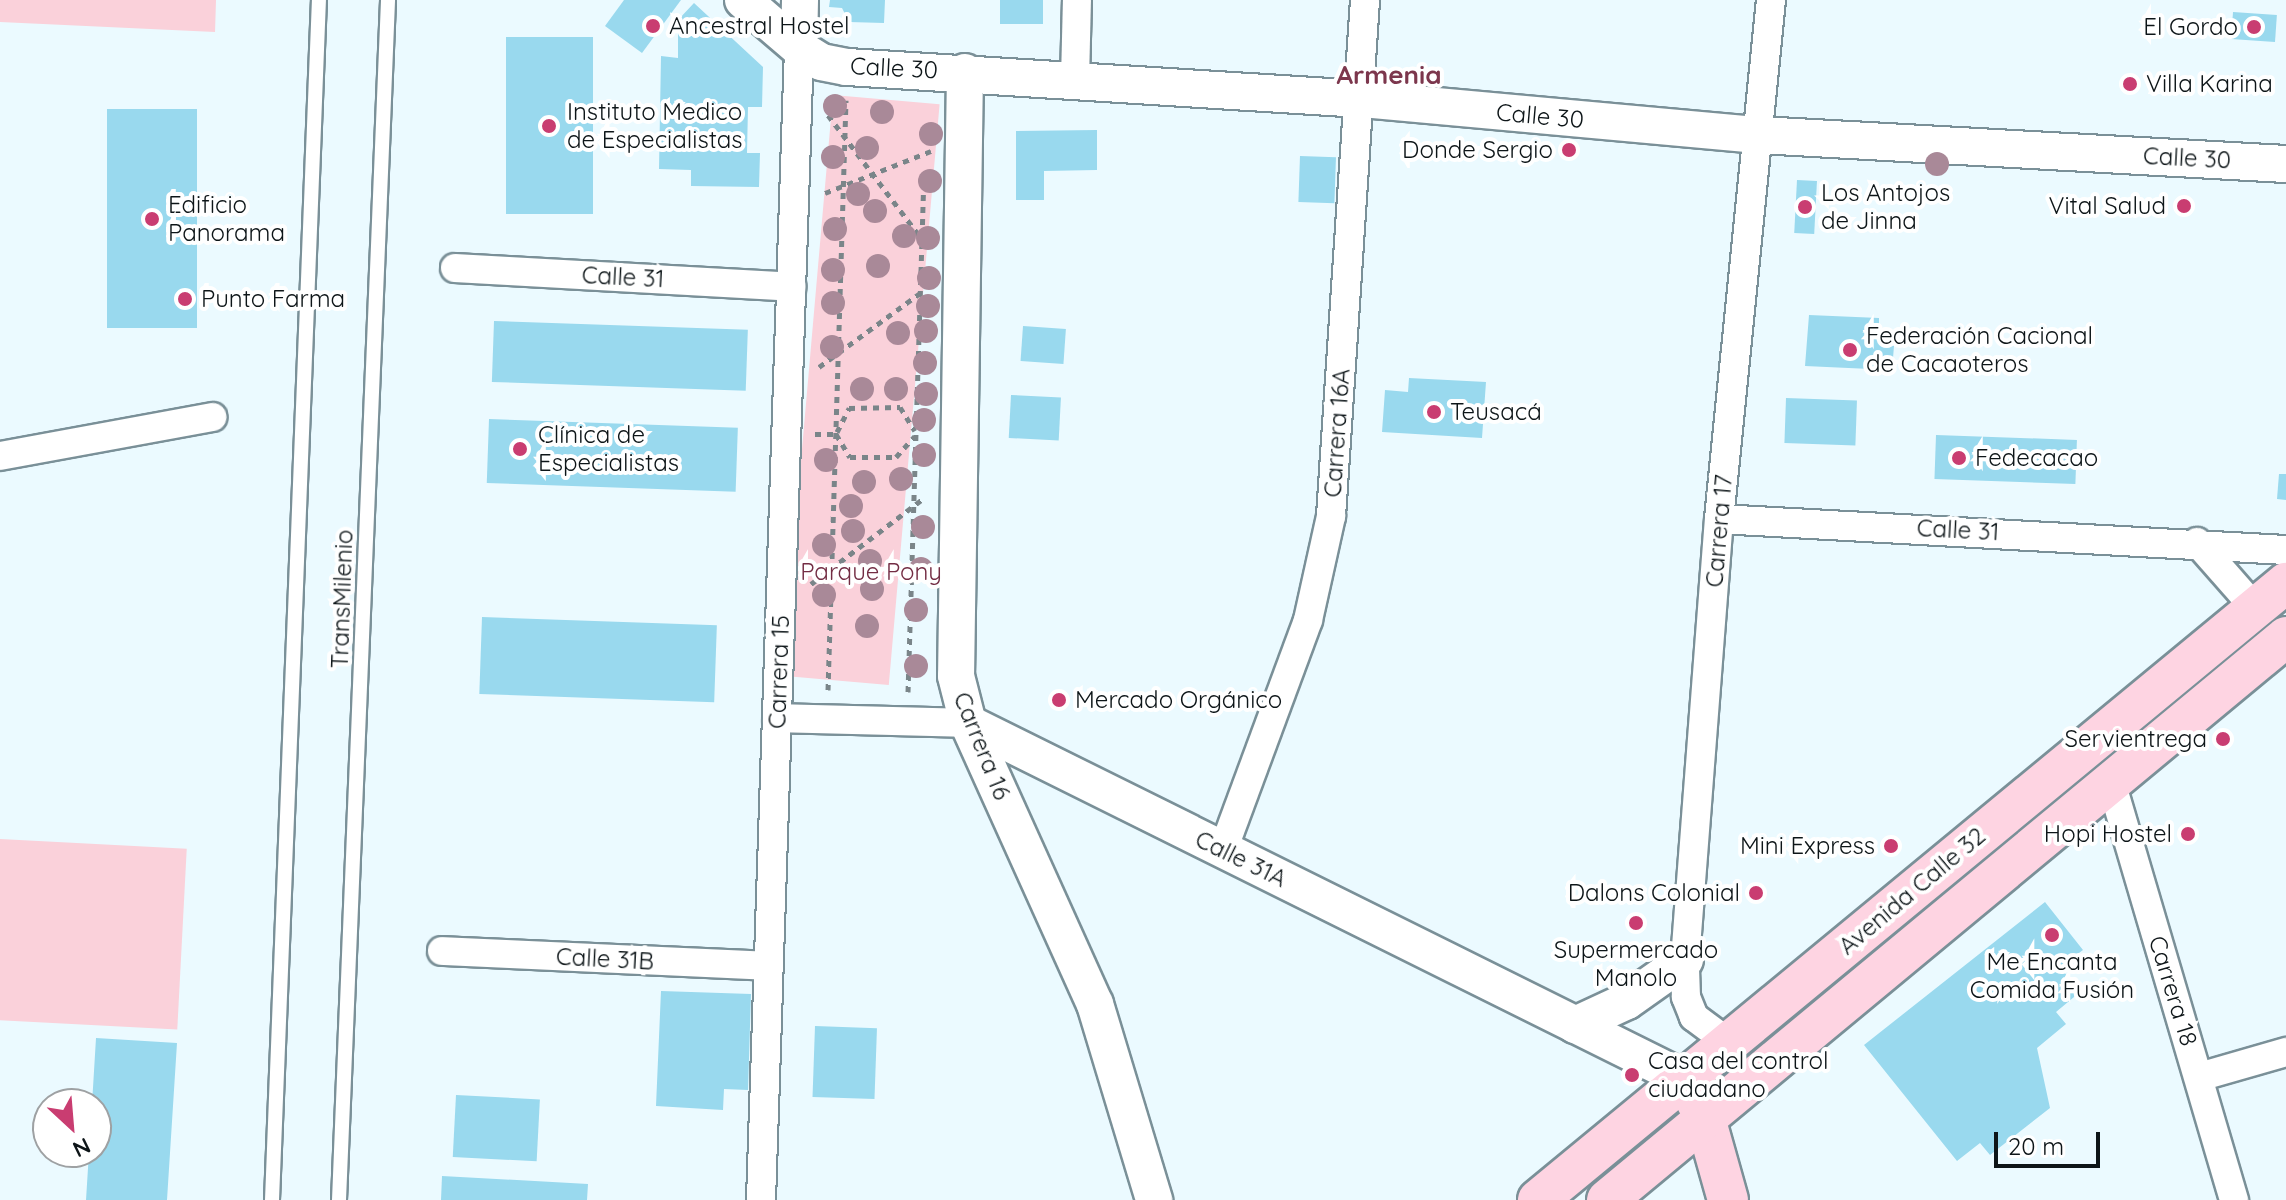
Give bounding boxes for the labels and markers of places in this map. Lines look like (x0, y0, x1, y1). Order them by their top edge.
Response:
place label: Ancestral Hostel (669, 12, 849, 40)
place label: El Gordo (2143, 13, 2238, 41)
marker: Ancestral Hostel (644, 17, 662, 35)
marker: El Gordo (2245, 18, 2263, 36)
place label: Villa Karina (2146, 70, 2273, 98)
marker: Villa Karina (2121, 75, 2139, 93)
place label: Instituto Medico de Especialistas (567, 98, 743, 154)
marker: Instituto Medico de Especialistas (538, 115, 560, 137)
place label: Donde Sergio (1402, 136, 1553, 164)
marker: Donde Sergio (1560, 141, 1578, 159)
place label: Los Antojos de Jinna (1821, 179, 1950, 235)
place label: Edificio Panorama (168, 191, 285, 247)
place label: Vital Salud (2049, 192, 2166, 220)
marker: Vital Salud (2173, 195, 2195, 217)
marker: Los Antojos de Jinna (1796, 198, 1814, 216)
marker: Edificio Panorama (143, 210, 161, 228)
place label: Punto Farma (201, 285, 345, 313)
marker: Punto Farma (176, 290, 194, 308)
place label: Federación Cacional de Cacaoteros (1866, 322, 2093, 378)
marker: Federación Cacional de Cacaoteros (1841, 341, 1859, 359)
place label: Teusacá (1450, 398, 1542, 426)
marker: Teusacá (1425, 403, 1443, 421)
place label: Clínica de Especialistas (538, 421, 679, 477)
marker: Clínica de Especialistas (509, 438, 531, 460)
place label: Fedecacao (1975, 444, 2098, 472)
marker: Fedecacao (1950, 449, 1968, 467)
place label: Mercado Orgánico (1075, 686, 1282, 714)
marker: Mercado Orgánico (1050, 691, 1068, 709)
place label: Servientrega (2065, 725, 2207, 753)
marker: Servientrega (2214, 730, 2232, 748)
place label: Hopi Hostel (2044, 820, 2172, 848)
marker: Hopi Hostel (2179, 825, 2197, 843)
place label: Mini Express (1740, 832, 1875, 860)
marker: Mini Express (1882, 837, 1900, 855)
place label: Dalons Colonial (1568, 879, 1740, 907)
marker: Dalons Colonial (1747, 884, 1765, 902)
marker: Supermercado Manolo (1627, 914, 1645, 932)
marker: Me Encanta Comida Fusión (2043, 926, 2061, 944)
place label: Supermercado Manolo (1554, 936, 1718, 992)
place label: Me Encanta Comida Fusión (1970, 948, 2134, 1004)
place label: Casa del control ciudadano (1648, 1047, 1829, 1103)
marker: Casa del control ciudadano (1623, 1066, 1641, 1084)

